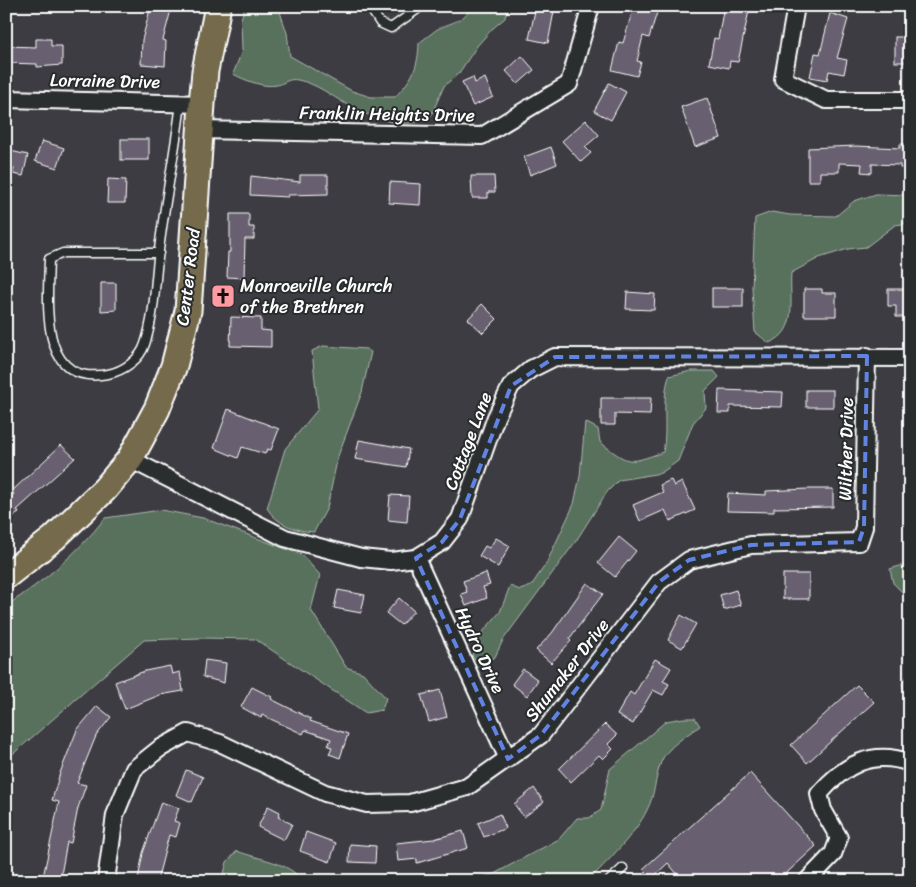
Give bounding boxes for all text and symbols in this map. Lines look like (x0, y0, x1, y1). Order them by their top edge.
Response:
street label: Lorraine Drive (50, 64, 161, 98)
street label: Franklin Heights Drive (299, 96, 475, 132)
street label: Center Road (166, 225, 210, 327)
place label: Monroeville Church of the Brethren (240, 270, 392, 323)
church icon: Monroeville Church of the Brethren (210, 283, 236, 309)
street label: Cottage Lane (435, 387, 501, 495)
street label: Wilther Drive (829, 397, 863, 501)
street label: Hydro Drive (446, 601, 514, 699)
street label: Shumaker Drive (516, 611, 618, 729)

